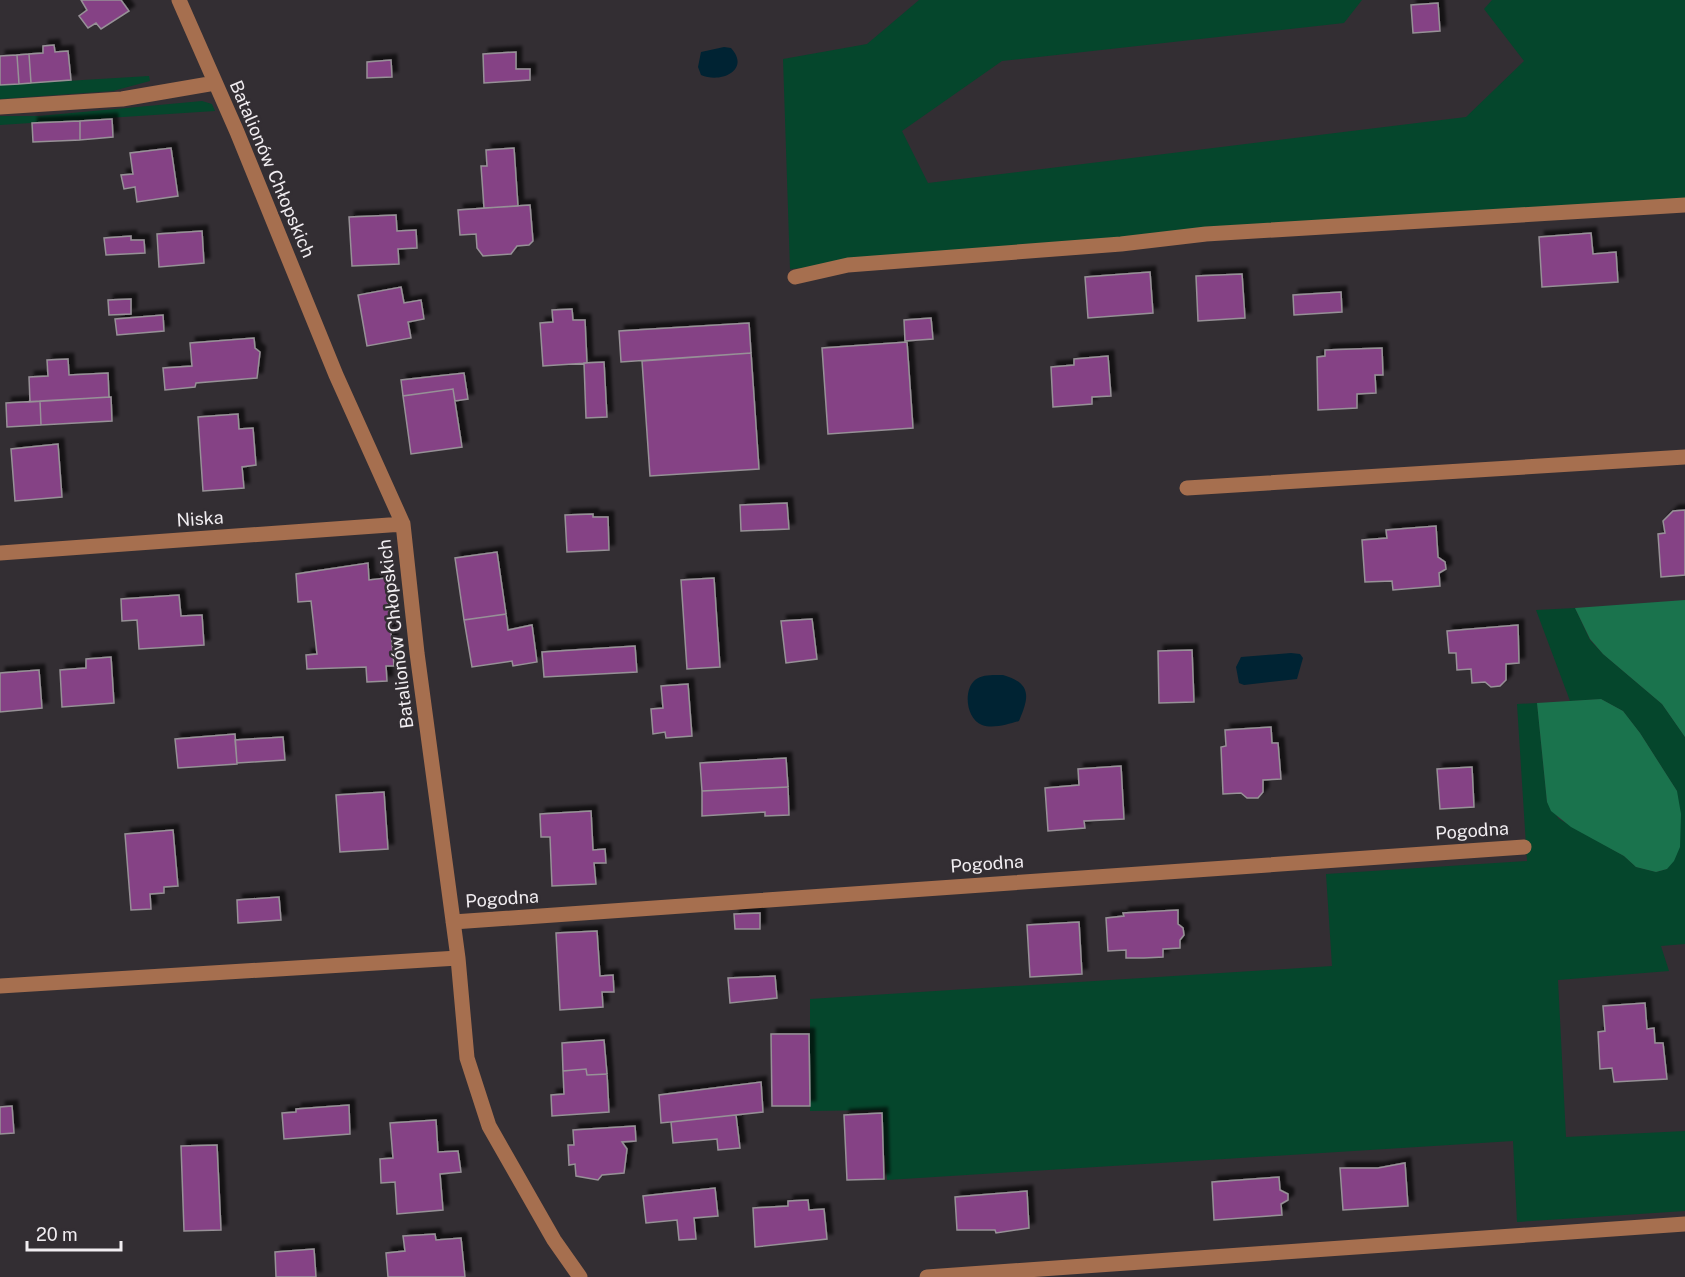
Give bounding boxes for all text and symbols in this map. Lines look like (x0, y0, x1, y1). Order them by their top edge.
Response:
street label: Batalionów Chłopskich (226, 77, 319, 261)
street label: Niska (176, 506, 224, 531)
street label: Batalionów Chłopskich (373, 538, 418, 730)
street label: Pogodna (1434, 817, 1509, 844)
street label: Pogodna (949, 850, 1024, 877)
street label: Pogodna (464, 885, 539, 912)
scale bar (27, 1214, 122, 1252)
text: 20 m (36, 1224, 78, 1245)

